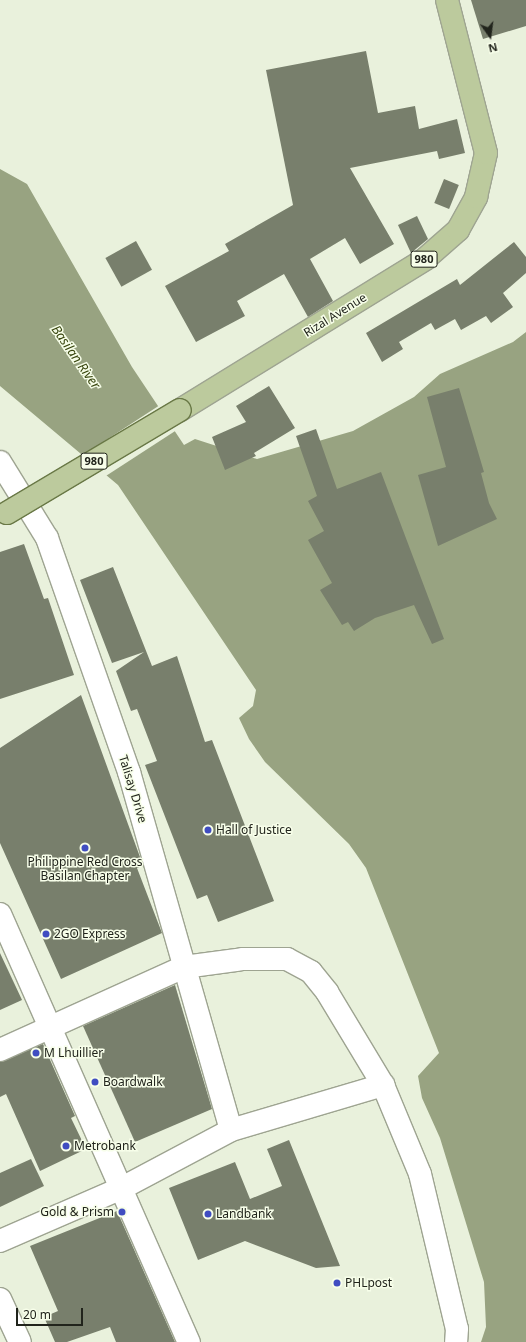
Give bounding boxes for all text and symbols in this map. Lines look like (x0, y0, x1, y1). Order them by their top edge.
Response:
north arrow (470, 16, 510, 56)
text: N (487, 40, 499, 56)
road number: 980 (410, 250, 438, 268)
street label: Rizal Avenue (301, 290, 369, 340)
water label: Basilan River (48, 322, 104, 392)
road number: 980 (80, 452, 108, 470)
street label: Talisay Drive (116, 753, 150, 825)
place label: Hall of Justice (216, 823, 292, 837)
marker: Hall of Justice (203, 825, 213, 835)
marker: Philippine Red Cross Basilan Chapter (80, 843, 90, 853)
place label: Philippine Red Cross Basilan Chapter (28, 855, 142, 883)
place label: 2GO Express (54, 927, 125, 941)
marker: 2GO Express (41, 929, 51, 939)
place label: M Lhuillier (44, 1046, 103, 1060)
marker: M Lhuillier (31, 1048, 41, 1058)
place label: Boardwalk (103, 1075, 163, 1089)
marker: Boardwalk (90, 1077, 100, 1087)
place label: Metrobank (74, 1139, 136, 1153)
marker: Metrobank (61, 1141, 71, 1151)
place label: Gold & Prism (40, 1205, 114, 1219)
marker: Gold & Prism (117, 1207, 127, 1217)
place label: Landbank (216, 1207, 272, 1221)
marker: Landbank (203, 1209, 213, 1219)
place label: PHLpost (345, 1276, 392, 1290)
marker: PHLpost (332, 1278, 342, 1288)
scale bar (18, 1300, 85, 1326)
text: 20 m (23, 1306, 51, 1323)

